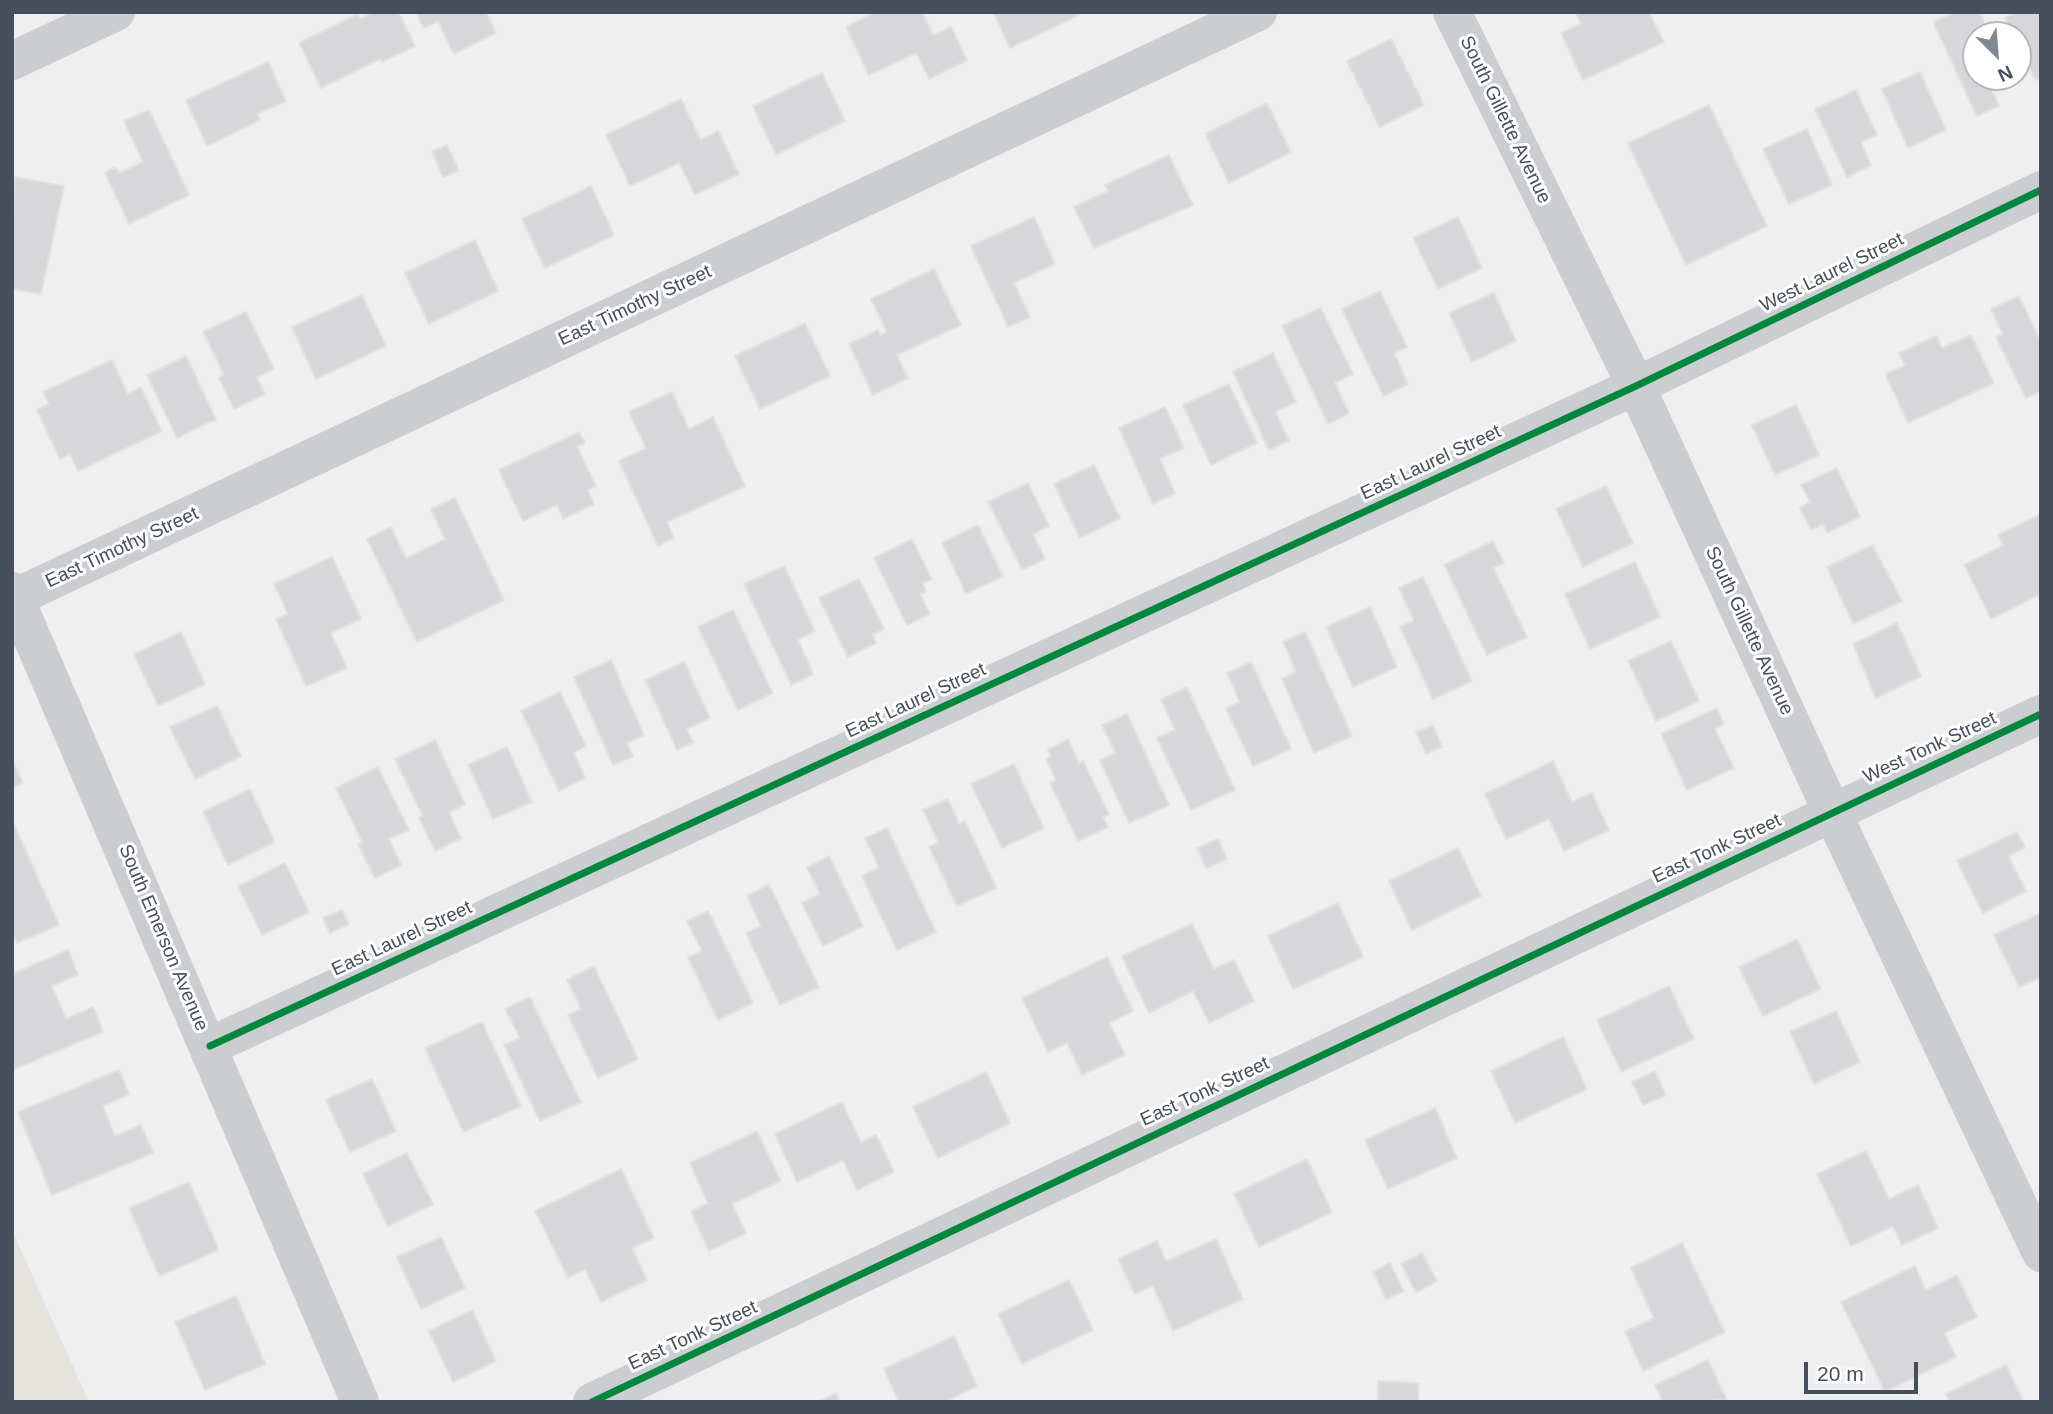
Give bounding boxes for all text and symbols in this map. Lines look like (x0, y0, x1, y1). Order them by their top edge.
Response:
north arrow (1962, 21, 2032, 91)
street label: South Gillette Avenue (1455, 33, 1555, 207)
text: N (1995, 61, 2016, 86)
street label: West Laurel Street (1756, 228, 1908, 318)
street label: East Timothy Street (555, 261, 715, 351)
street label: East Laurel Street (1357, 421, 1505, 505)
street label: East Timothy Street (42, 503, 202, 593)
street label: South Gillette Avenue (1700, 543, 1798, 719)
street label: East Laurel Street (842, 659, 990, 743)
street label: West Tonk Street (1860, 707, 2000, 789)
street label: East Tonk Street (1649, 809, 1785, 889)
street label: South Emerson Avenue (113, 841, 213, 1035)
street label: East Laurel Street (328, 897, 476, 981)
street label: East Tonk Street (1137, 1052, 1273, 1132)
street label: East Tonk Street (625, 1296, 761, 1376)
scale bar (1808, 1348, 1922, 1392)
text: 20 m (1817, 1362, 1864, 1385)

